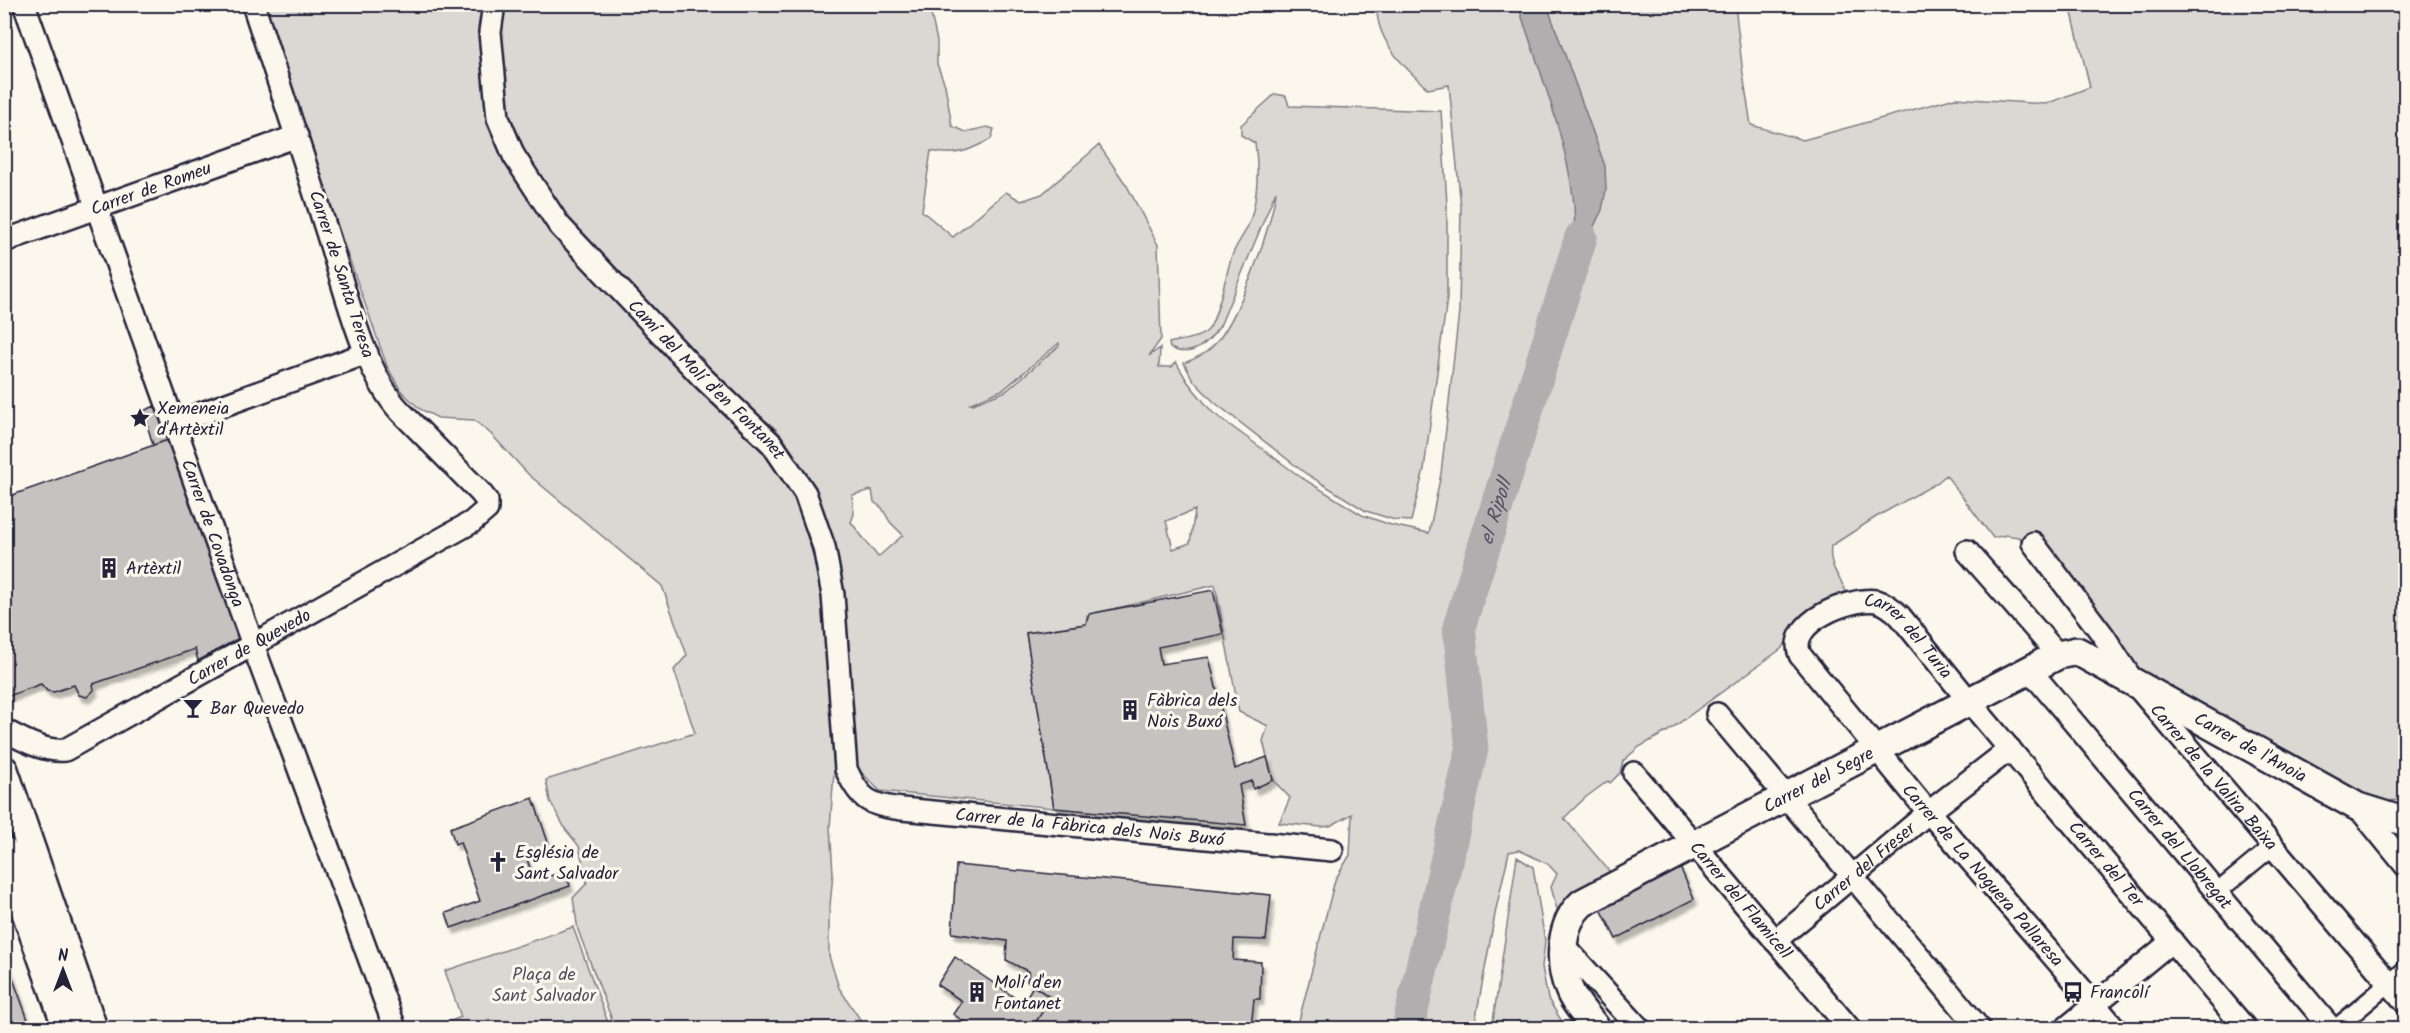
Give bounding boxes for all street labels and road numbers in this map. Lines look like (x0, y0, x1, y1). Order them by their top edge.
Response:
street label: Carrer de Romeu (87, 155, 216, 225)
street label: Carrer de Santa Teresa (300, 187, 381, 362)
street label: Camí del Molí d'en Fontanet (620, 293, 792, 467)
street label: Carrer de Covadonga (172, 456, 251, 612)
street label: Carrer del Turia (1864, 587, 1959, 686)
street label: Carrer de Quevedo (182, 602, 317, 695)
street label: Carrer de la Valira Baixa (2142, 698, 2284, 858)
street label: Carrer de l'Anoia (2188, 705, 2312, 792)
street label: Carrer del Segre (1758, 740, 1880, 822)
street label: Carrer de La Noguera Pallaresa (1894, 778, 2070, 974)
street label: Carrer del Llobregat (2119, 782, 2239, 917)
street label: Carrer de la Fàbrica dels Nois Buxó (954, 801, 1226, 856)
street label: Carrer del Freser (1807, 815, 1923, 919)
street label: Carrer del Ter (2060, 815, 2151, 915)
street label: Carrer del Flamicell (1681, 835, 1799, 967)

